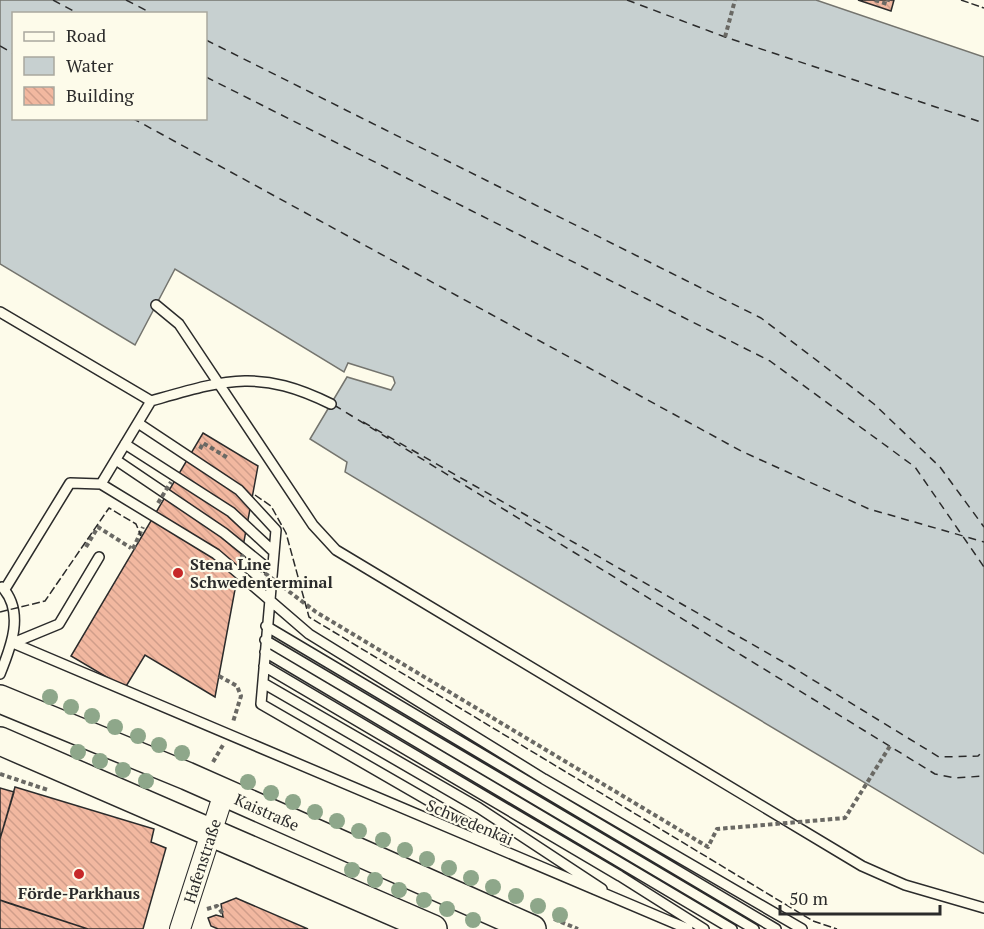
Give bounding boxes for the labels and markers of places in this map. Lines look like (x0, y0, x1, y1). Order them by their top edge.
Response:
place label: Stena Line Schwedenterminal (190, 553, 333, 593)
marker: Stena Line Schwedenterminal (171, 566, 185, 580)
marker: Förde-Parkhaus (72, 867, 86, 881)
place label: Förde-Parkhaus (18, 882, 140, 904)

